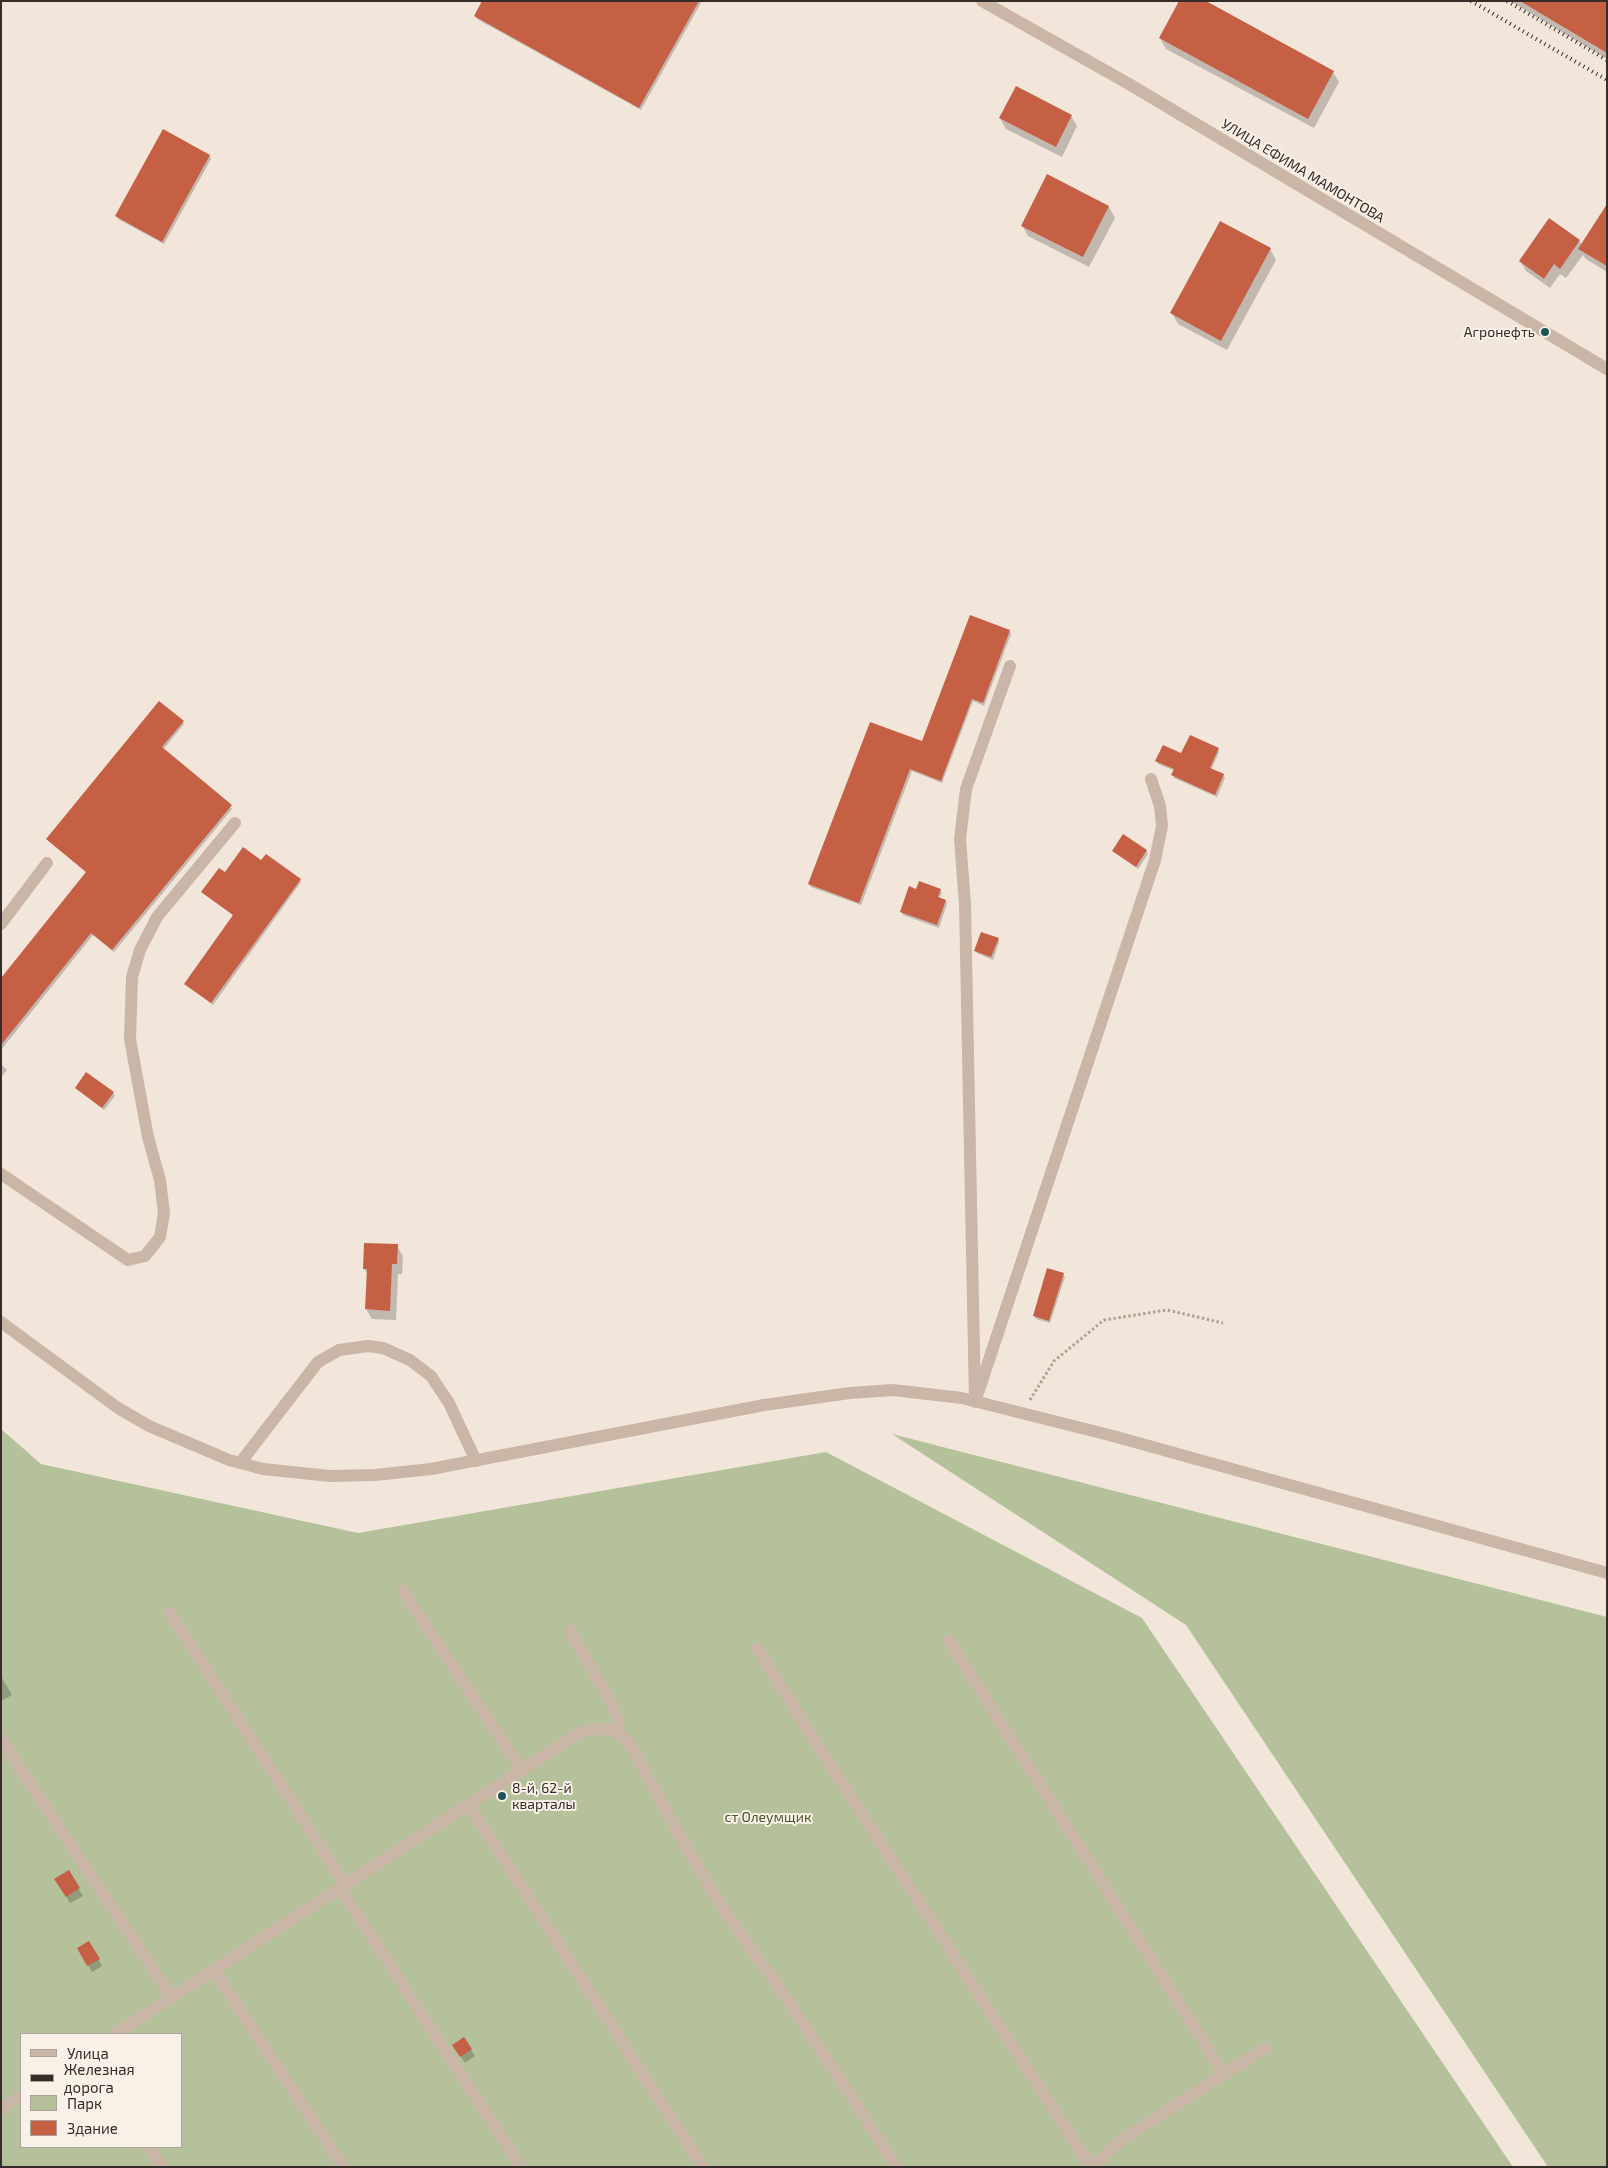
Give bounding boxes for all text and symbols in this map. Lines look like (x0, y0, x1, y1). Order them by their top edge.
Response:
street label: УЛИЦА ЕФИМА МАМОНТОВА (1218, 116, 1388, 226)
place label: Агронефть (1464, 324, 1535, 340)
marker: Агронефть (1539, 326, 1551, 338)
place label: 8-й, 62-й кварталы (512, 1780, 576, 1812)
marker: 8-й, 62-й кварталы (496, 1790, 508, 1802)
park label: ст Олеумщик (725, 1809, 811, 1825)
legend (20, 2033, 182, 2148)
text: Улица (67, 2044, 109, 2062)
text: Железная дорога (64, 2060, 135, 2096)
text: Парк (67, 2094, 102, 2112)
text: Здание (67, 2119, 118, 2137)

